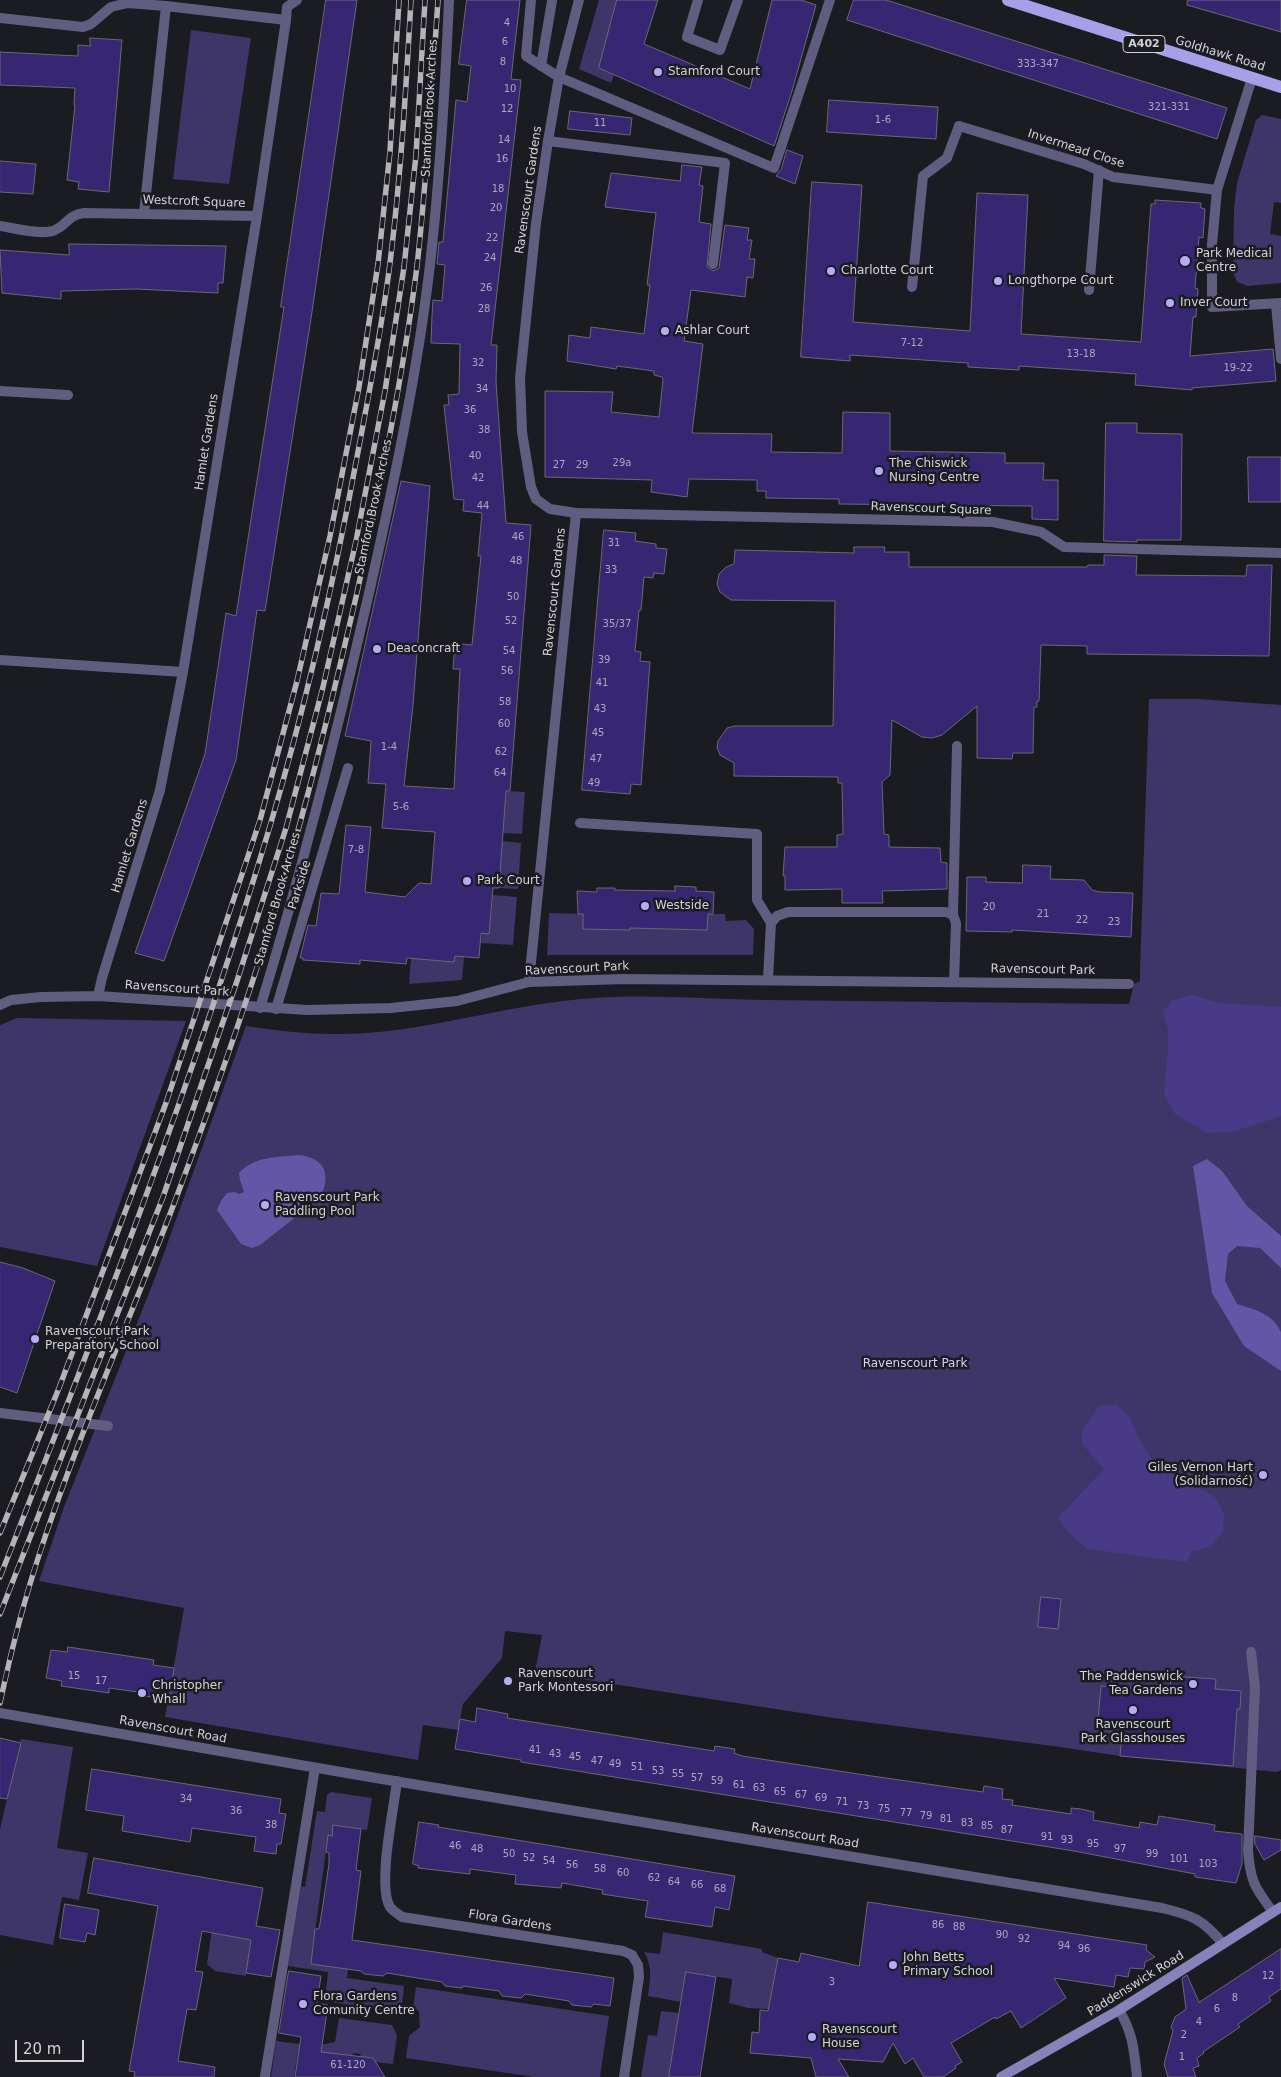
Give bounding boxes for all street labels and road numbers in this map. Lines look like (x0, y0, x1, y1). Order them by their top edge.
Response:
street label: Goldhawk Road (1173, 33, 1267, 75)
road number: A402 (1123, 36, 1165, 52)
street label: Stamford Brook Arches (419, 39, 441, 177)
street label: Ravenscourt Gardens (513, 125, 545, 255)
street label: Invermead Close (1026, 127, 1126, 171)
street label: Westcroft Square (142, 193, 246, 211)
street label: Hamlet Gardens (192, 393, 222, 491)
street label: Stamford Brook Arches (353, 438, 395, 576)
street label: Ravenscourt Square (870, 500, 992, 518)
street label: Ravenscourt Gardens (541, 527, 569, 657)
street label: Hamlet Gardens (109, 797, 151, 895)
street label: Stamford Brook Arches (252, 831, 304, 967)
street label: Parkside (286, 859, 314, 911)
street label: Ravenscourt Park (524, 959, 630, 979)
street label: Ravenscourt Park (991, 962, 1095, 978)
street label: Ravenscourt Park (124, 978, 230, 1000)
street label: Ravenscourt Road (118, 1713, 228, 1747)
street label: Ravenscourt Road (750, 1820, 860, 1852)
street label: Flora Gardens (467, 1907, 553, 1935)
street label: Paddenswick Road (1085, 1948, 1187, 2020)

